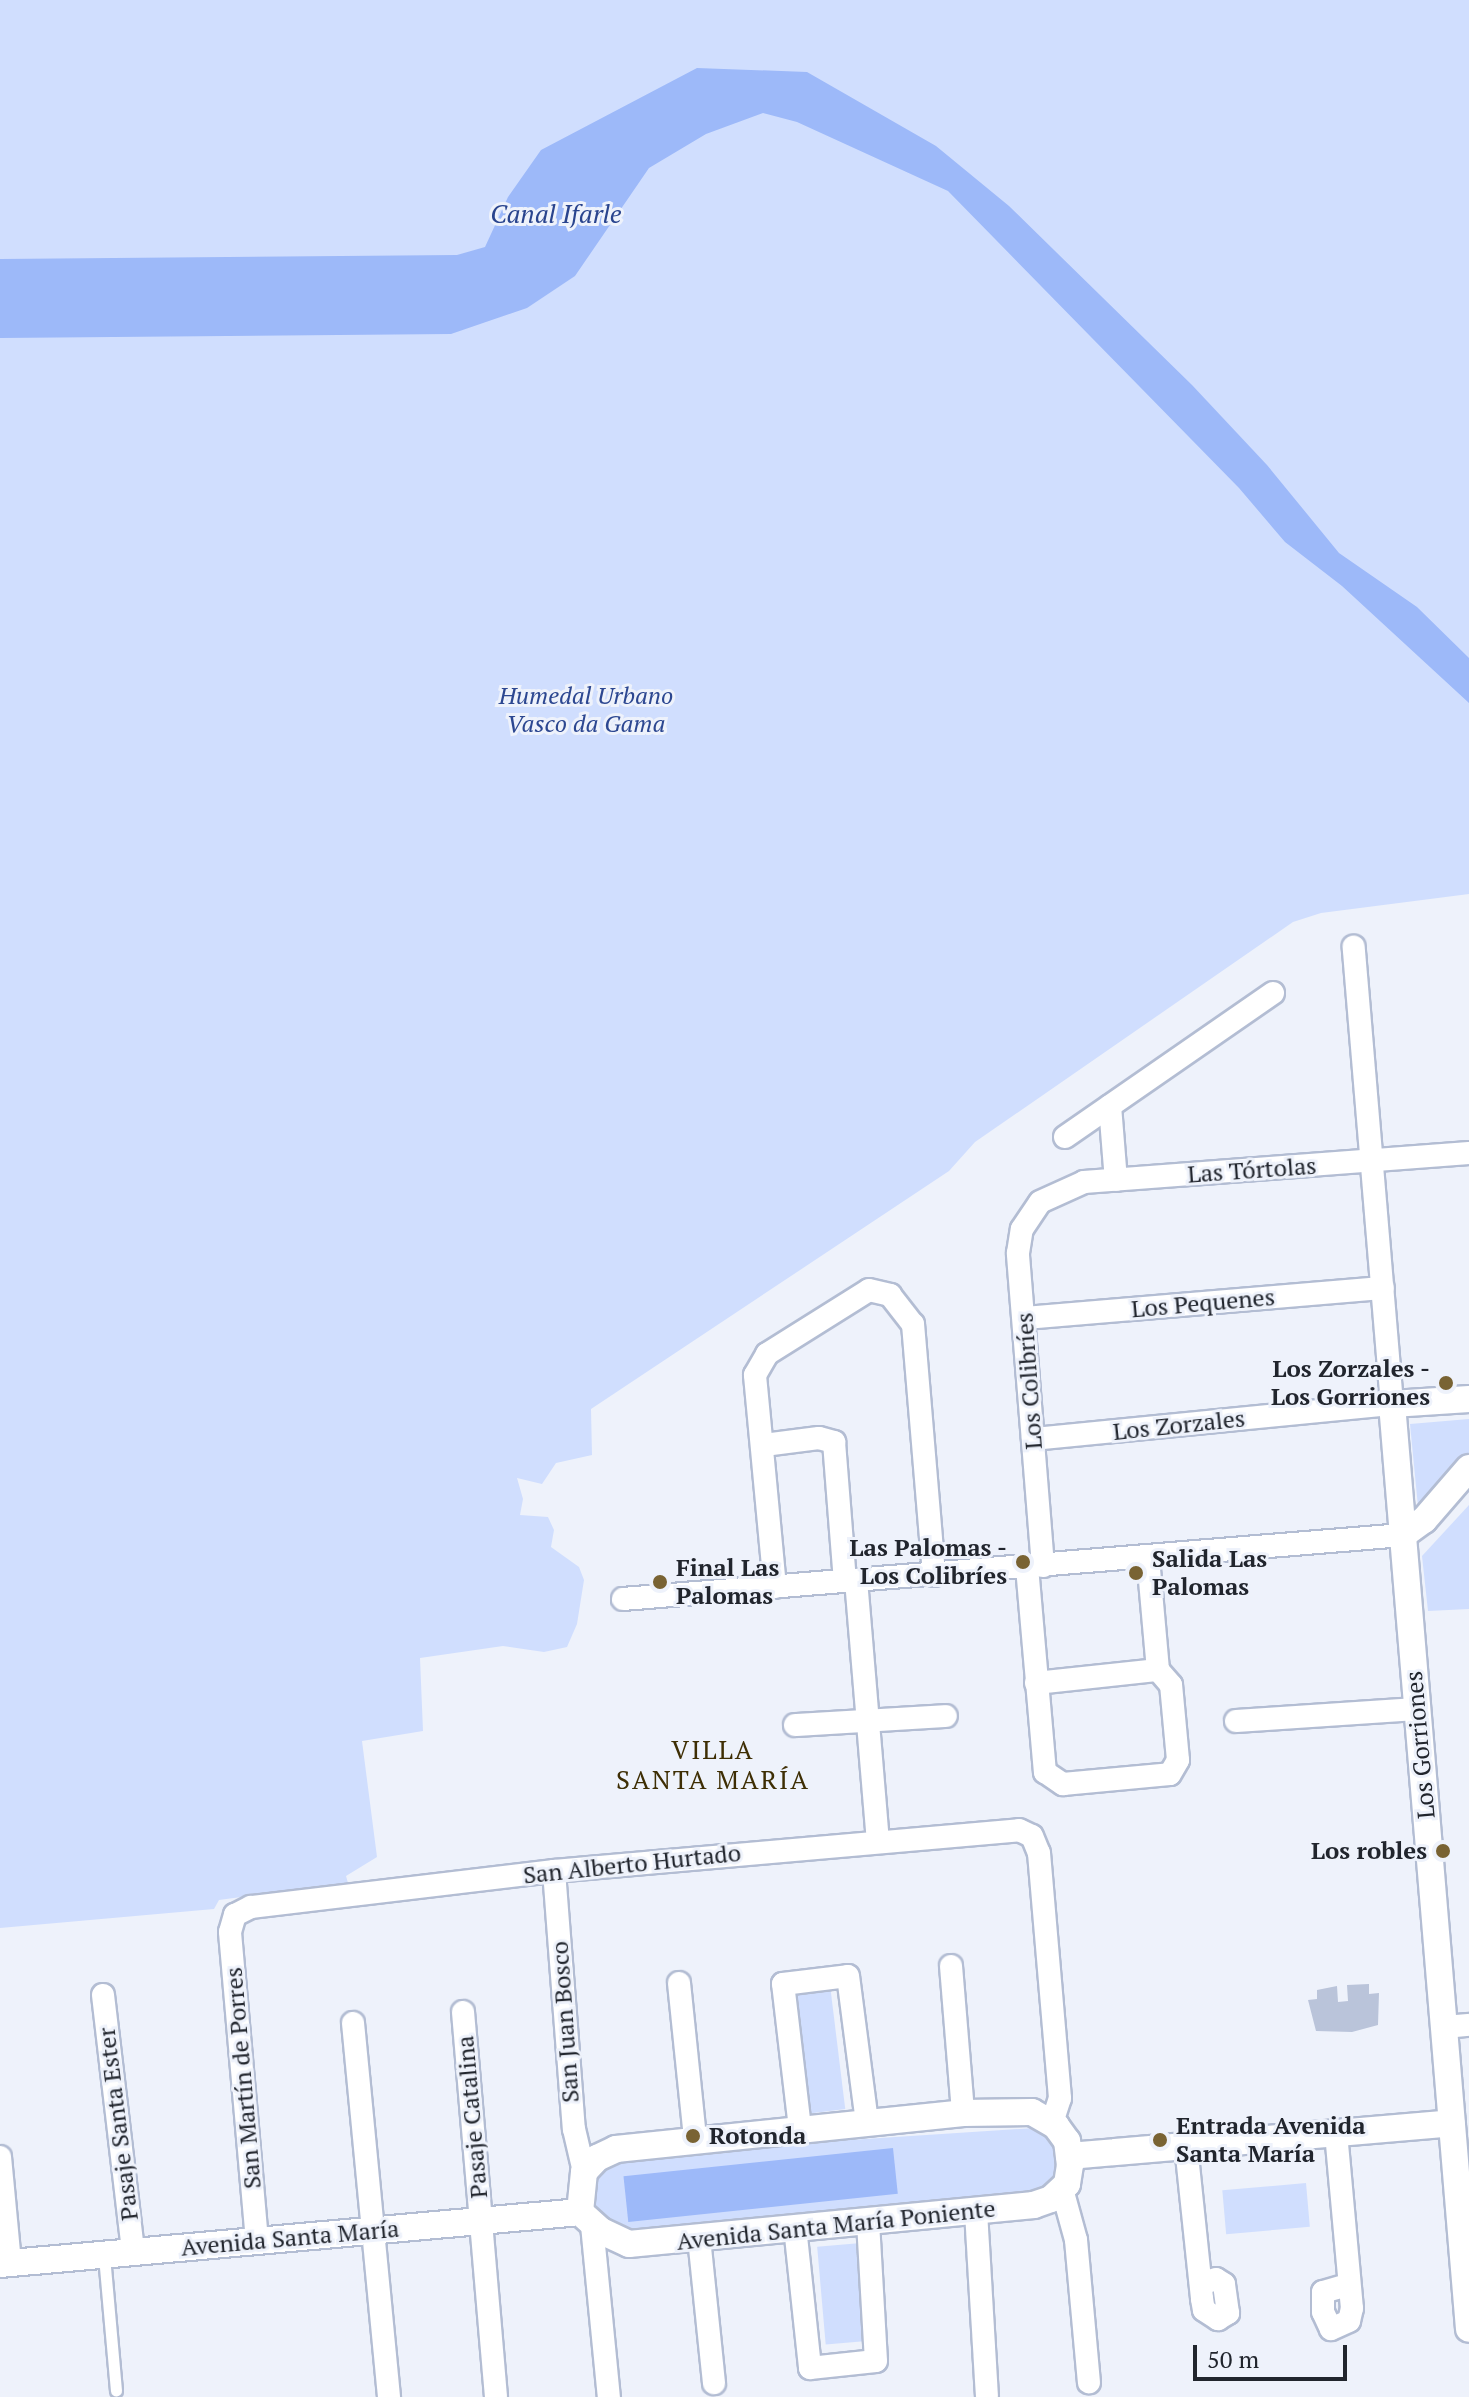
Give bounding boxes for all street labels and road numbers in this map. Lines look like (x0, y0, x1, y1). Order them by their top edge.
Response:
street label: Las Tórtolas (1187, 1151, 1317, 1189)
street label: Los Pequenes (1130, 1282, 1276, 1324)
street label: Los Colibríes (1010, 1312, 1048, 1450)
street label: Los Zorzales (1111, 1404, 1247, 1446)
street label: Los Gorriones (1399, 1670, 1441, 1820)
street label: San Alberto Hurtado (522, 1838, 742, 1890)
street label: San Juan Bosco (545, 1940, 585, 2104)
street label: San Martín de Porres (219, 1966, 267, 2190)
street label: Pasaje Santa Ester (92, 2026, 144, 2222)
street label: Pasaje Catalina (451, 2034, 493, 2200)
street label: Avenida Santa María Poniente (675, 2194, 997, 2256)
street label: Avenida Santa María (180, 2214, 400, 2262)

